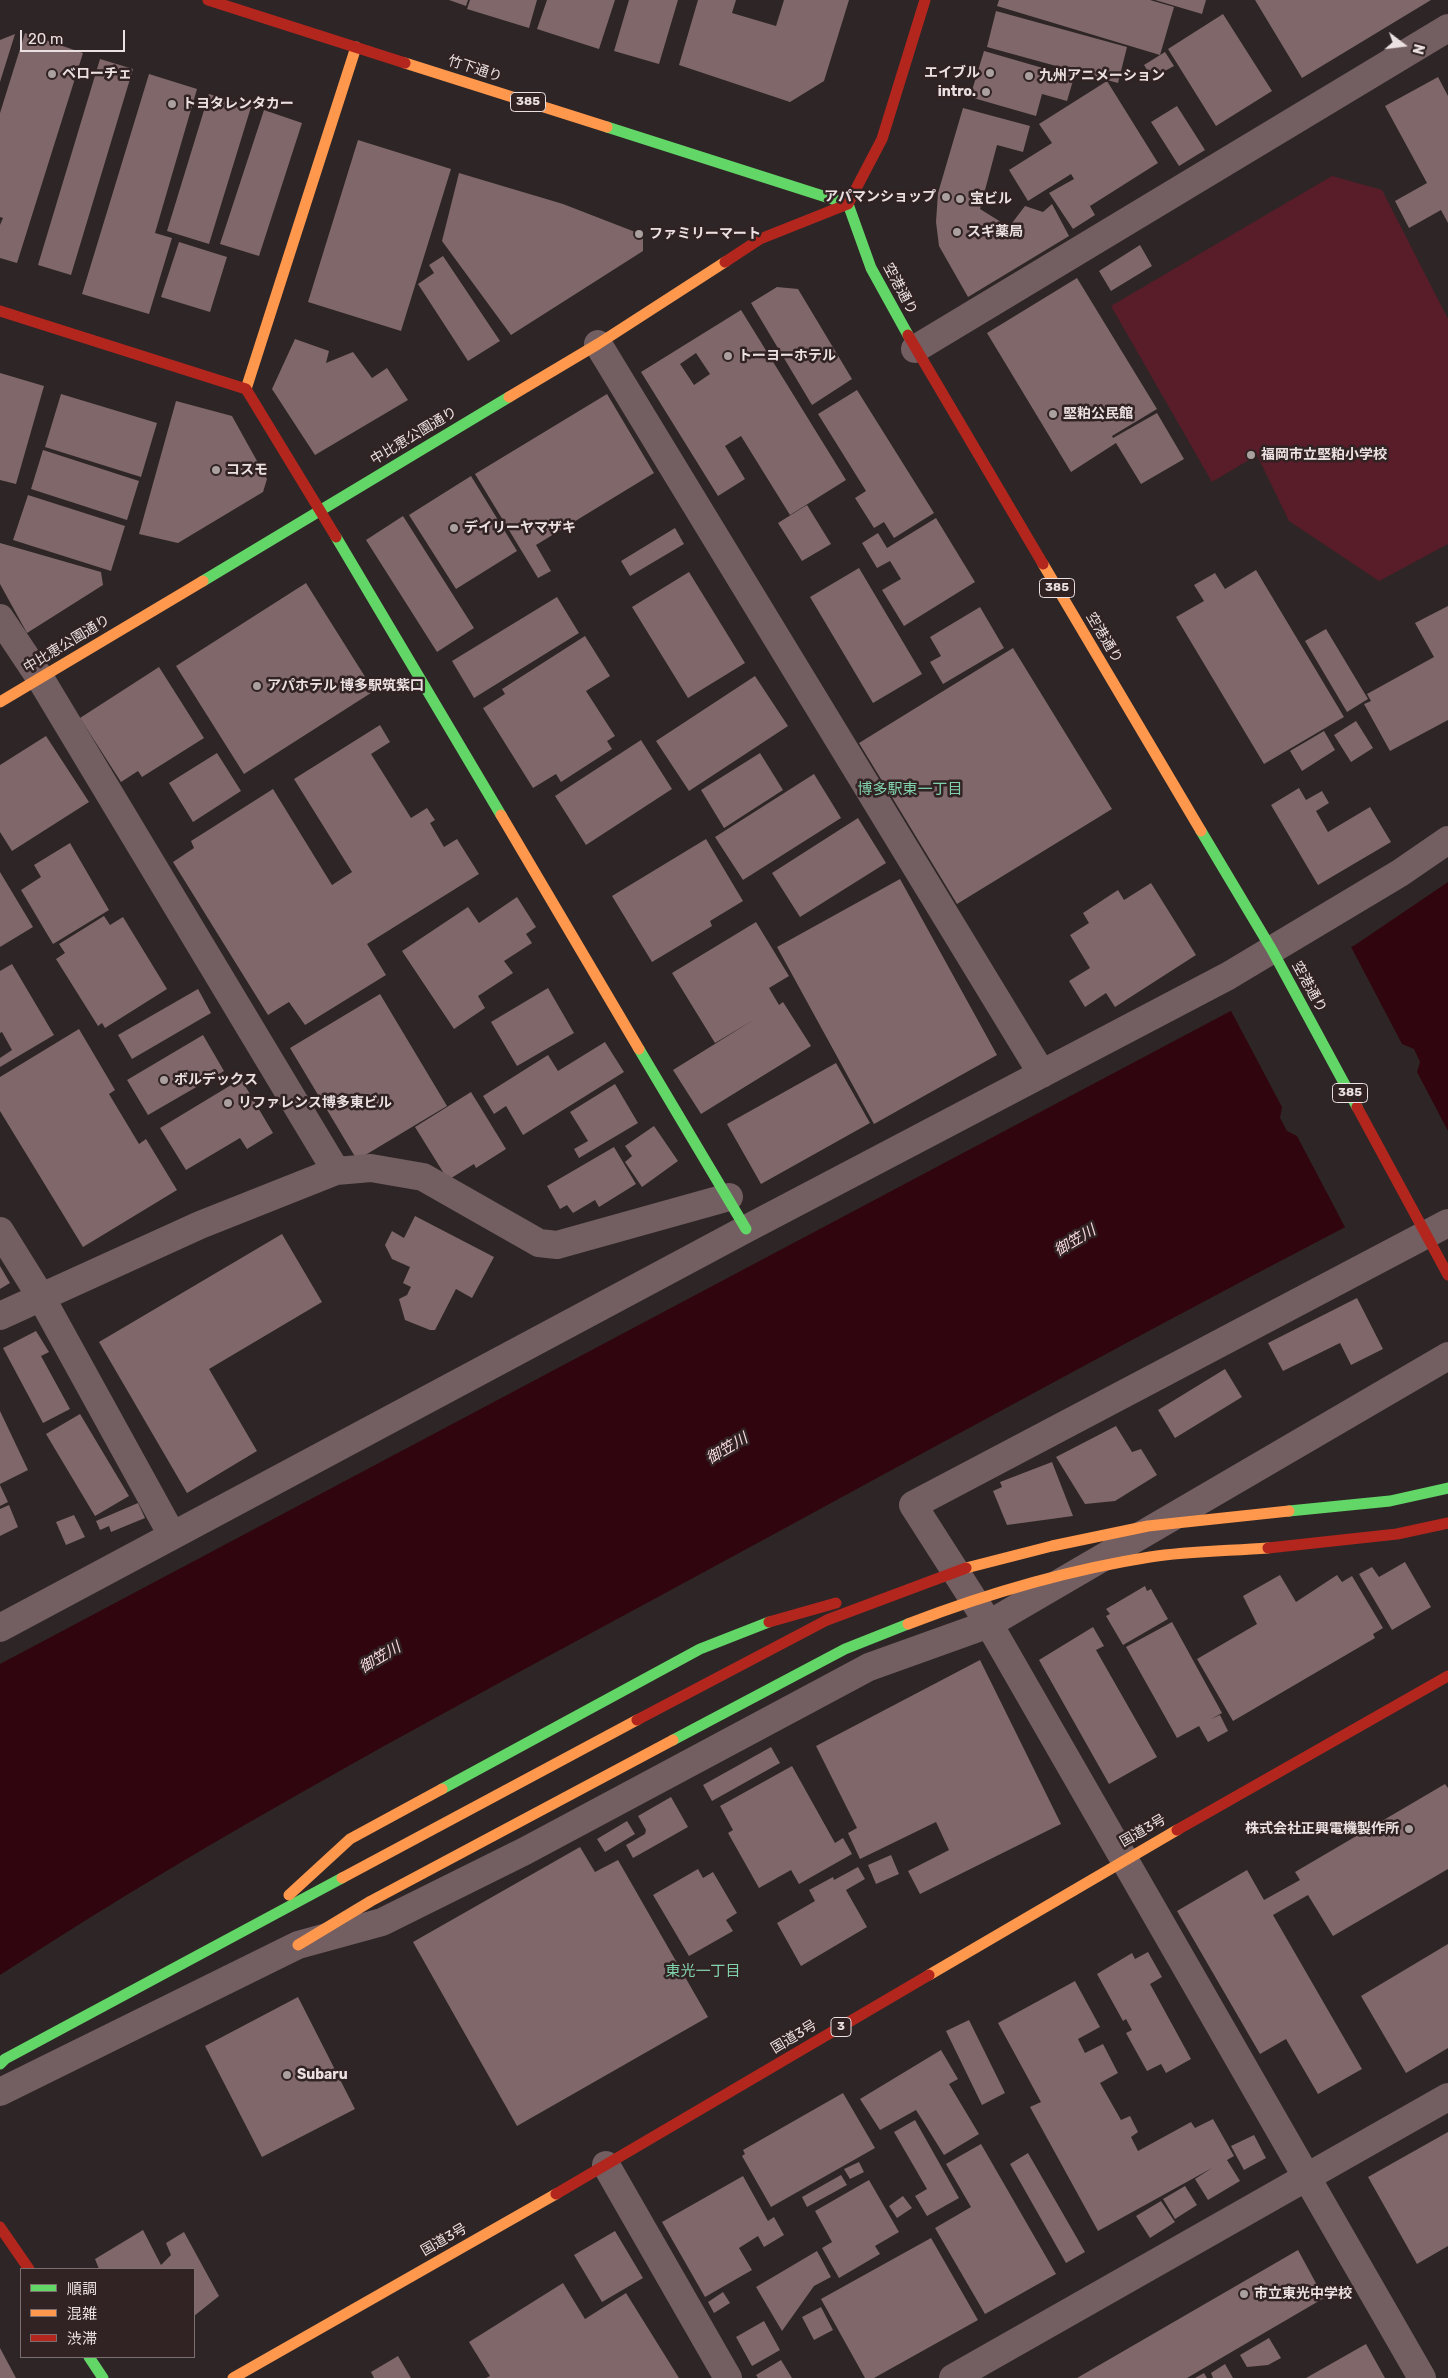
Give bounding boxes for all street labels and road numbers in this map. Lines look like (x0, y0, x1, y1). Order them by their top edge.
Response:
street label: 竹下通り (446, 52, 504, 86)
road number: 385 (510, 92, 546, 111)
street label: 空港通り (879, 260, 921, 318)
street label: 中比恵公園通り (368, 404, 460, 468)
road number: 385 (1040, 578, 1074, 598)
street label: 空港通り (1082, 610, 1126, 666)
street label: 中比恵公園通り (21, 612, 113, 676)
street label: 空港通り (1288, 958, 1330, 1016)
road number: 385 (1332, 1084, 1368, 1102)
street label: 国道3号 (1117, 1811, 1169, 1851)
street label: 国道3号 (768, 2017, 820, 2057)
road number: 3 (831, 2018, 851, 2036)
street label: 国道3号 (418, 2220, 470, 2260)

